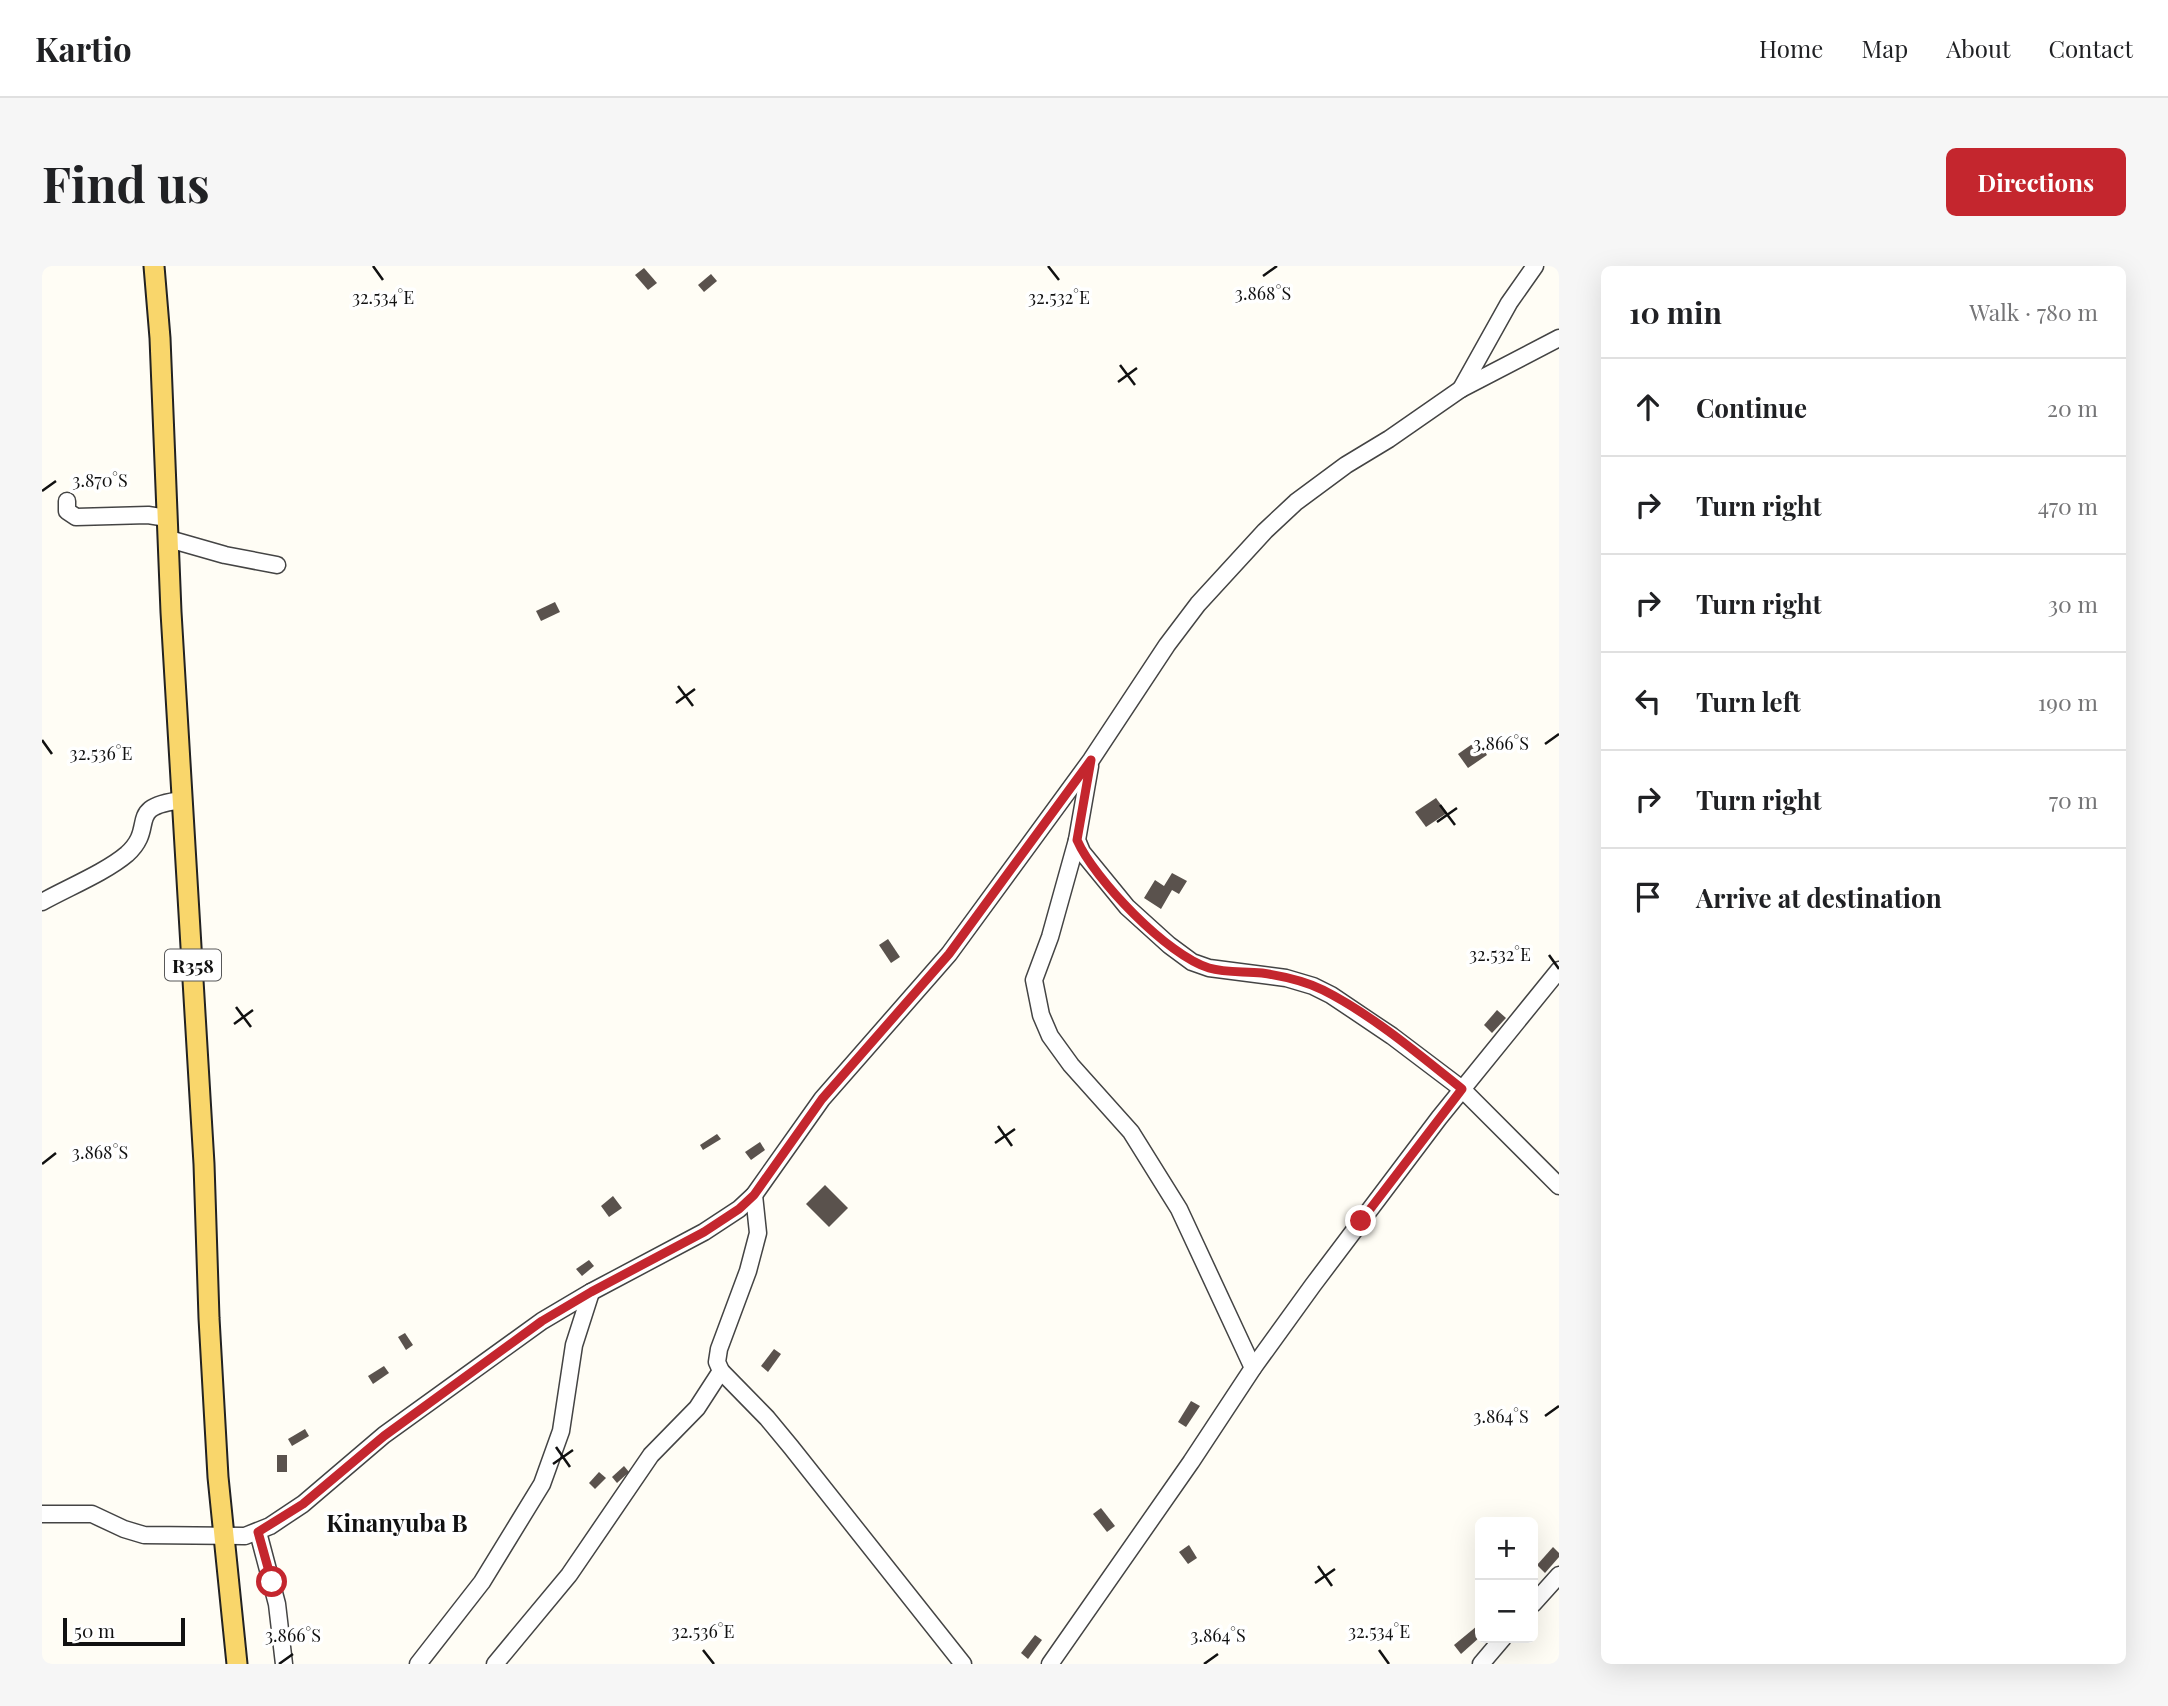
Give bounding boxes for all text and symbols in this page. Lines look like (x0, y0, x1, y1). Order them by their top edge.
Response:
text: Kartio (35, 26, 132, 70)
text: Home (1759, 32, 1823, 64)
text: Map (1861, 32, 1908, 64)
text: About (1946, 32, 2010, 64)
text: Contact (2048, 32, 2133, 64)
button: Directions (1946, 148, 2126, 216)
text: Find us (42, 150, 210, 215)
text: 3.868°S (1235, 281, 1291, 305)
text: 32.534°E (352, 285, 414, 309)
text: 32.532°E (1028, 285, 1090, 309)
text: 10 min (1629, 292, 1722, 332)
text: Walk · 780 m (1969, 296, 2098, 327)
icon: ahead (1629, 388, 1667, 426)
text: Continue (1696, 390, 1807, 425)
text: 20 m (2047, 392, 2098, 423)
text: 3.870°S (72, 468, 128, 492)
icon: right (1629, 486, 1667, 524)
text: Turn right (1696, 488, 1822, 523)
text: 470 m (2038, 490, 2098, 521)
icon: right (1629, 584, 1667, 622)
text: Turn right (1696, 586, 1822, 621)
text: 30 m (2048, 588, 2098, 619)
icon: left (1629, 682, 1667, 720)
text: Turn left (1696, 684, 1801, 719)
text: 190 m (2038, 686, 2098, 717)
text: 3.866°S (1473, 731, 1529, 755)
text: 32.536°E (70, 741, 133, 765)
icon: right (1629, 780, 1667, 818)
text: Turn right (1696, 782, 1822, 817)
text: 70 m (2049, 784, 2098, 815)
icon: arrive (1629, 878, 1667, 916)
text: Arrive at destination (1696, 880, 1942, 915)
text: 32.532°E (1469, 942, 1531, 966)
road number: R358 (165, 950, 221, 980)
text: 3.868°S (72, 1140, 128, 1164)
route end (1345, 1205, 1376, 1236)
text: 3.864°S (1473, 1404, 1529, 1428)
district label: Kinanyuba B (326, 1506, 468, 1538)
map controls (1475, 1517, 1538, 1643)
button: + (1475, 1517, 1538, 1580)
route start (256, 1566, 287, 1597)
button: − (1475, 1580, 1538, 1643)
scale bar (63, 1615, 186, 1647)
text: 50 m (74, 1617, 115, 1643)
text: 32.536°E (672, 1619, 735, 1643)
text: 32.534°E (1348, 1619, 1410, 1643)
text: 3.866°S (265, 1623, 321, 1647)
text: 3.864°S (1190, 1623, 1246, 1647)

